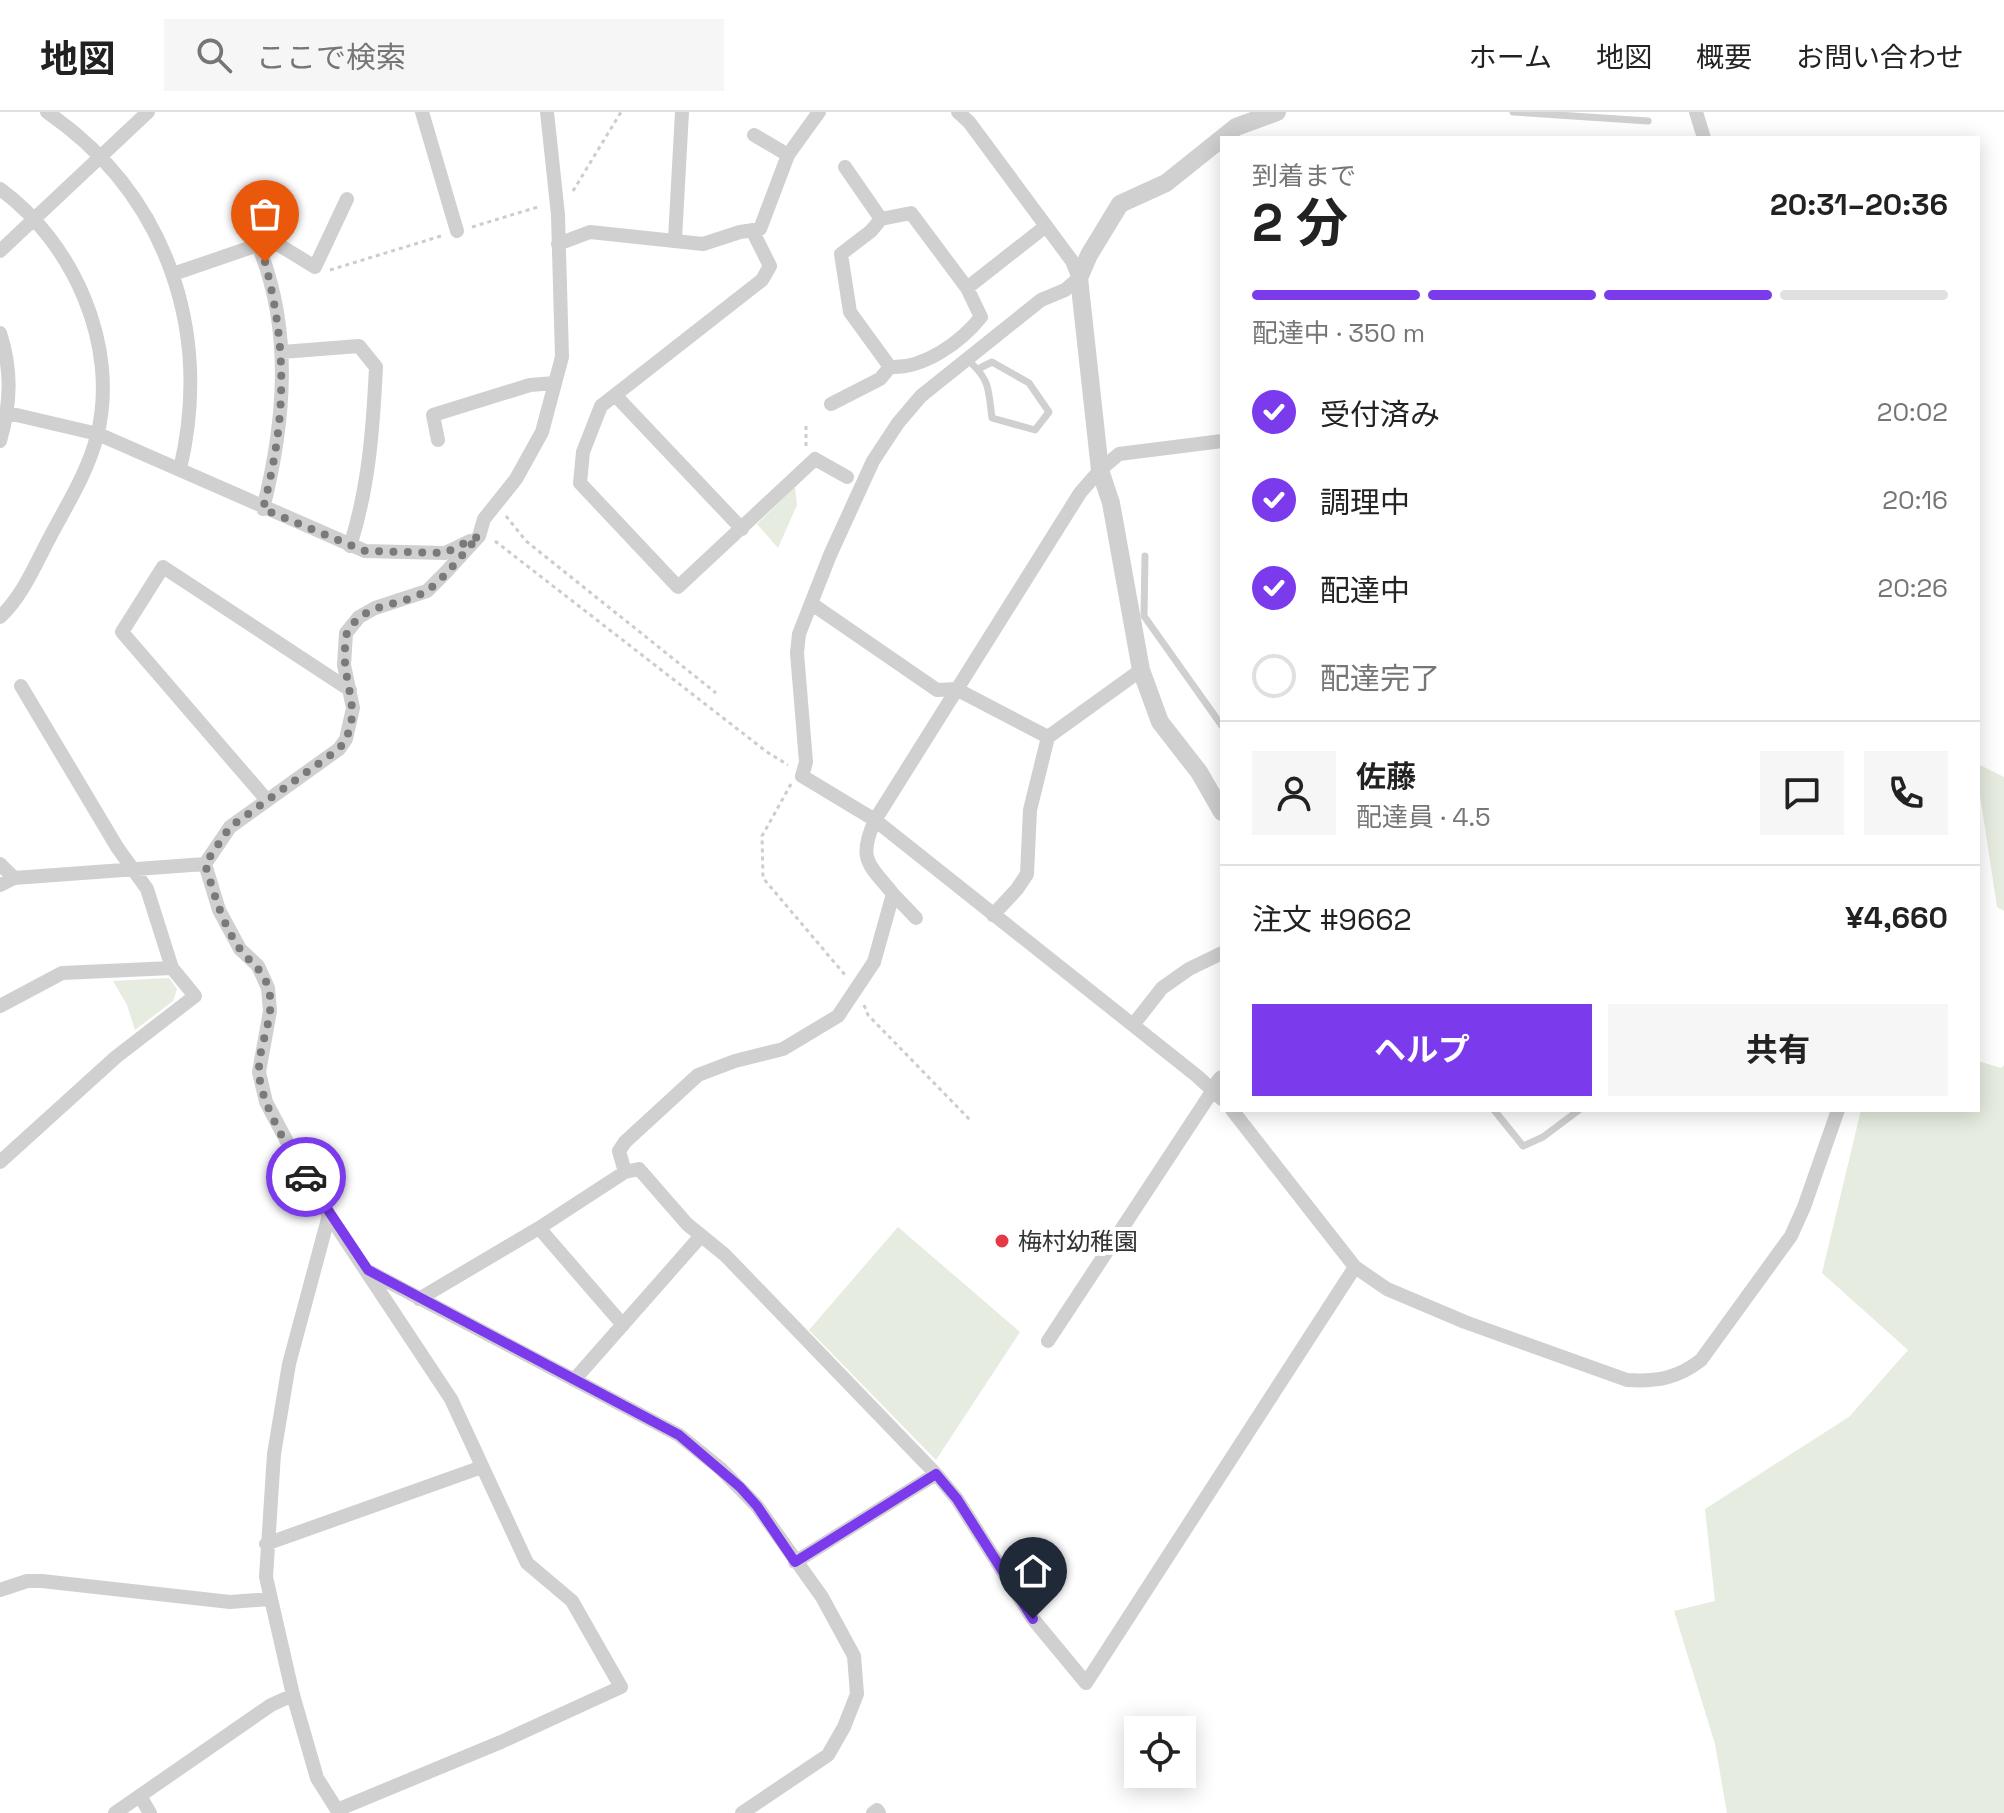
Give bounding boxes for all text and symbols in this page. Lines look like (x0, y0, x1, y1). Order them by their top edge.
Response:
search box (164, 19, 724, 91)
icon: search (192, 33, 236, 77)
text: 地図 (40, 35, 116, 83)
text: ここで検索 (256, 38, 406, 77)
text: ホーム (1469, 39, 1552, 75)
text: 地図 (1596, 39, 1652, 75)
text: 概要 (1696, 39, 1752, 75)
text: お問い合わせ (1796, 39, 1964, 75)
text: 到着まで (1252, 159, 1356, 193)
pin (231, 180, 299, 262)
text: 20:31–20:36 (1770, 185, 1948, 224)
text: 2 分 (1252, 190, 1348, 256)
icon: bag (243, 192, 287, 236)
text: 配達中 · 350 m (1252, 316, 1425, 350)
icon: check (1252, 390, 1296, 434)
text: 受付済み (1320, 395, 1440, 434)
text: 20:02 (1877, 395, 1948, 429)
icon: check (1252, 478, 1296, 522)
text: 調理中 (1320, 483, 1410, 522)
text: 20:16 (1882, 483, 1948, 517)
icon: check (1252, 566, 1296, 610)
text: 配達中 (1320, 571, 1410, 610)
text: 20:26 (1877, 571, 1948, 605)
text: 配達完了 (1320, 659, 1440, 698)
button: person (1252, 751, 1336, 835)
button: chat (1760, 751, 1844, 835)
button: phone (1864, 751, 1948, 835)
text: 佐藤 (1356, 757, 1416, 796)
text: 配達員 · 4.5 (1356, 800, 1491, 834)
text: ¥4,660 (1845, 898, 1948, 937)
text: 注文 #9662 (1252, 900, 1412, 939)
button: ヘルプ (1252, 1004, 1592, 1096)
button: 共有 (1608, 1004, 1948, 1096)
courier (266, 1137, 346, 1217)
icon: car (284, 1155, 328, 1199)
place label: 梅村幼稚園 (1018, 1226, 1138, 1257)
marker: 梅村幼稚園 (993, 1232, 1011, 1250)
pin (999, 1537, 1067, 1619)
icon: home (1011, 1549, 1055, 1593)
map controls (1124, 1716, 1196, 1788)
button: locate (1124, 1716, 1196, 1788)

